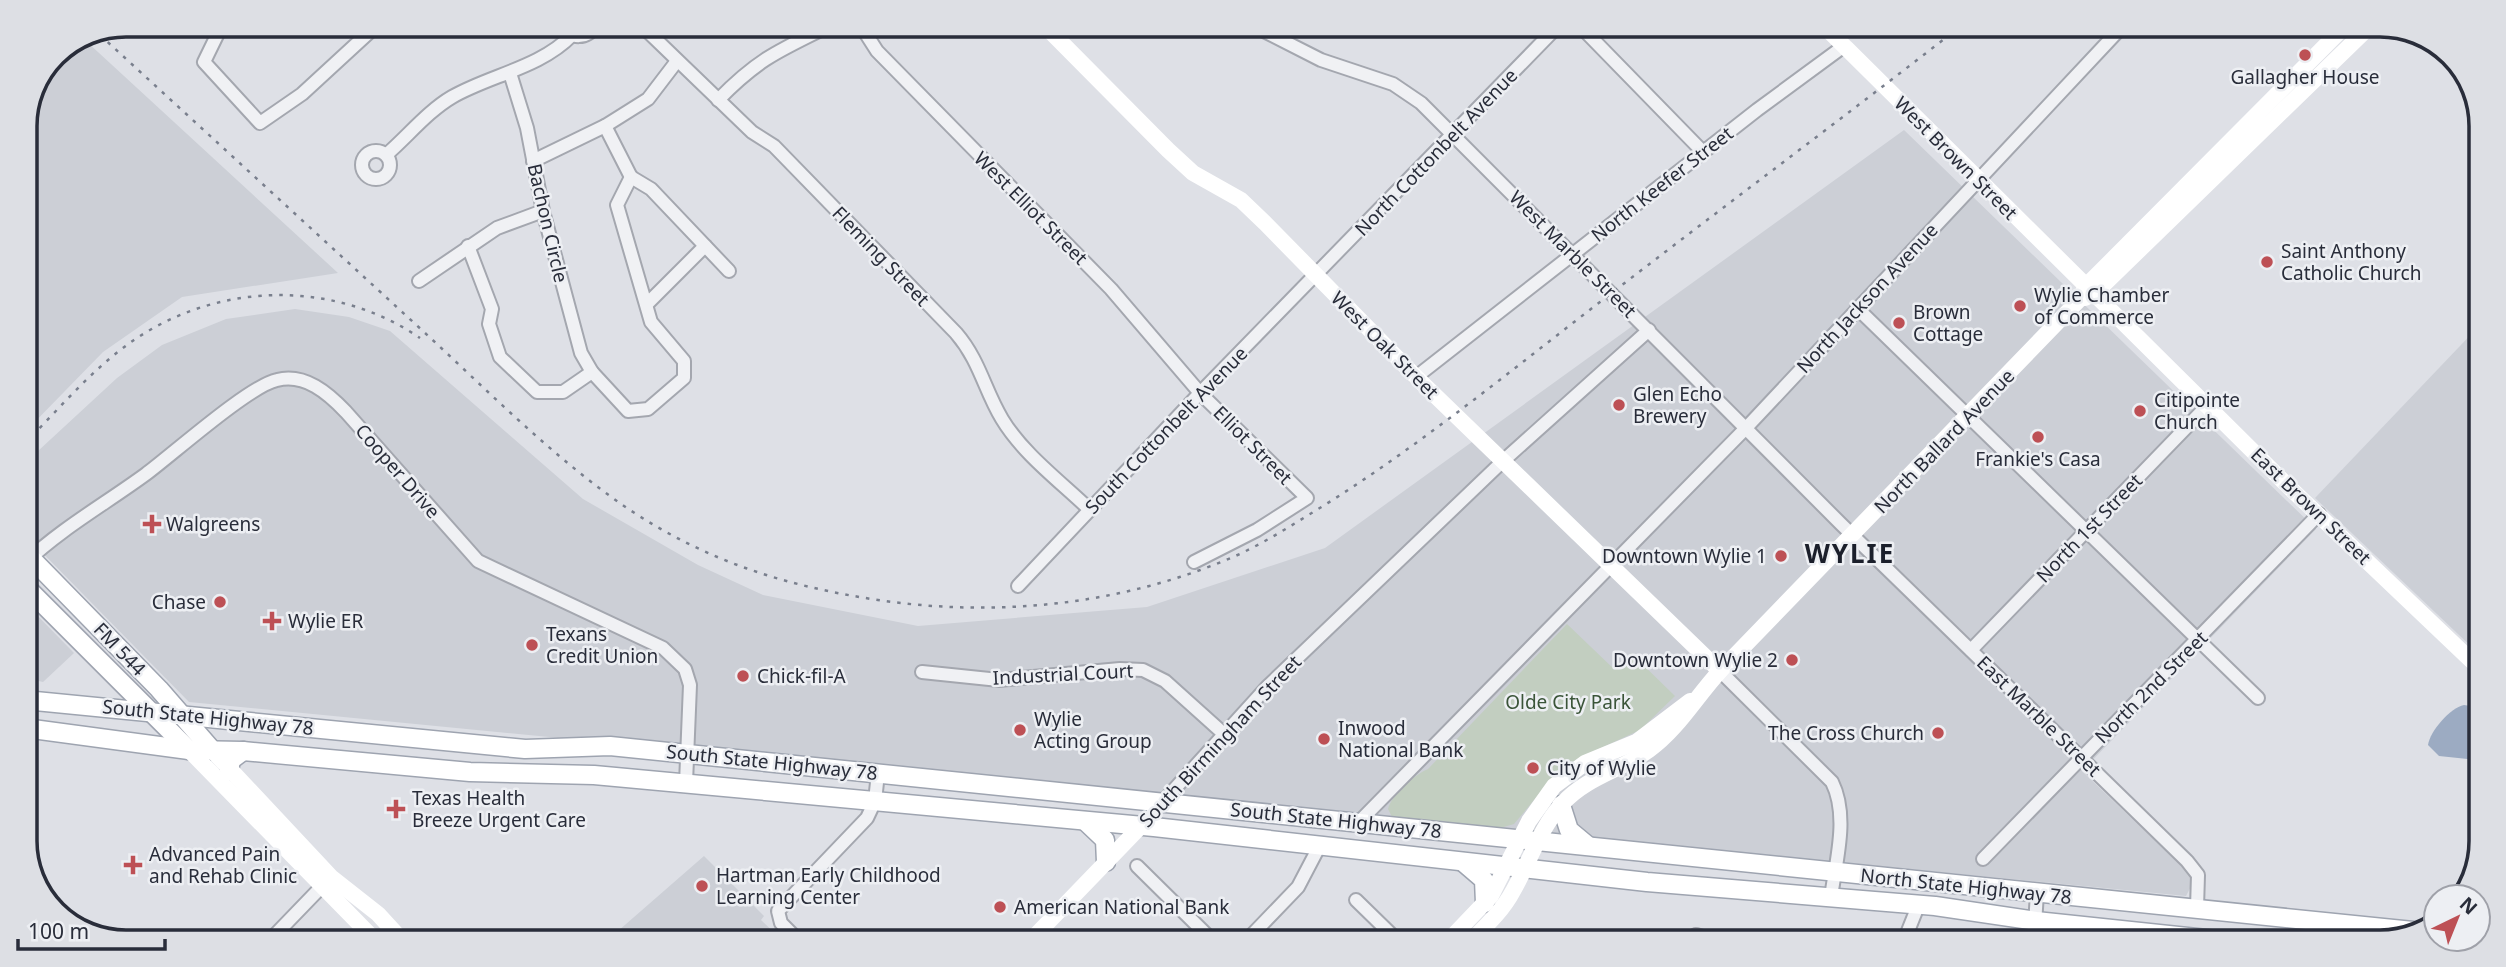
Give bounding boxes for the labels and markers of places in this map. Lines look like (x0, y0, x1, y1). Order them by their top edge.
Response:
marker: Gallagher House (2297, 47, 2313, 63)
place label: Gallagher House (2230, 64, 2380, 90)
place label: Saint Anthony Catholic Church (2281, 238, 2421, 286)
marker: Saint Anthony Catholic Church (2259, 254, 2275, 270)
place label: Wylie Chamber of Commerce (2034, 282, 2169, 330)
marker: Wylie Chamber of Commerce (2012, 298, 2028, 314)
place label: Brown Cottage (1913, 299, 1983, 347)
marker: Brown Cottage (1891, 315, 1907, 331)
place label: Glen Echo Brewery (1633, 381, 1722, 429)
place label: Citipointe Church (2154, 387, 2240, 435)
marker: Glen Echo Brewery (1611, 397, 1627, 413)
marker: Citipointe Church (2132, 403, 2148, 419)
marker: Frankie's Casa (2030, 429, 2046, 445)
place label: Frankie's Casa (1975, 446, 2101, 472)
place label: Walgreens (166, 511, 260, 537)
marker: Walgreens (144, 516, 160, 532)
place label: Downtown Wylie 1 (1602, 543, 1767, 569)
marker: Downtown Wylie 1 (1773, 548, 1789, 564)
place label: Chase (152, 589, 206, 615)
marker: Chase (212, 594, 228, 610)
place label: Wylie ER (288, 608, 363, 634)
marker: Wylie ER (262, 611, 282, 631)
place label: Texans Credit Union (546, 621, 658, 669)
marker: Texans Credit Union (524, 637, 540, 653)
place label: Downtown Wylie 2 (1613, 647, 1778, 673)
marker: Downtown Wylie 2 (1784, 652, 1800, 668)
place label: Chick-fil-A (757, 663, 846, 689)
marker: Chick-fil-A (735, 668, 751, 684)
place label: Wylie Acting Group (1034, 706, 1152, 754)
place label: Inwood National Bank (1338, 715, 1464, 763)
place label: The Cross Church (1768, 720, 1924, 746)
marker: Wylie Acting Group (1012, 722, 1028, 738)
marker: The Cross Church (1930, 725, 1946, 741)
marker: Inwood National Bank (1316, 731, 1332, 747)
place label: City of Wylie (1547, 755, 1656, 781)
marker: City of Wylie (1525, 760, 1541, 776)
place label: Texas Health Breeze Urgent Care (412, 785, 586, 833)
marker: Texas Health Breeze Urgent Care (386, 799, 406, 819)
place label: Advanced Pain and Rehab Clinic (149, 841, 297, 889)
marker: Advanced Pain and Rehab Clinic (123, 855, 143, 875)
place label: Hartman Early Childhood Learning Center (716, 862, 941, 910)
marker: Hartman Early Childhood Learning Center (694, 878, 710, 894)
place label: American National Bank (1014, 894, 1229, 920)
marker: American National Bank (992, 899, 1008, 915)

